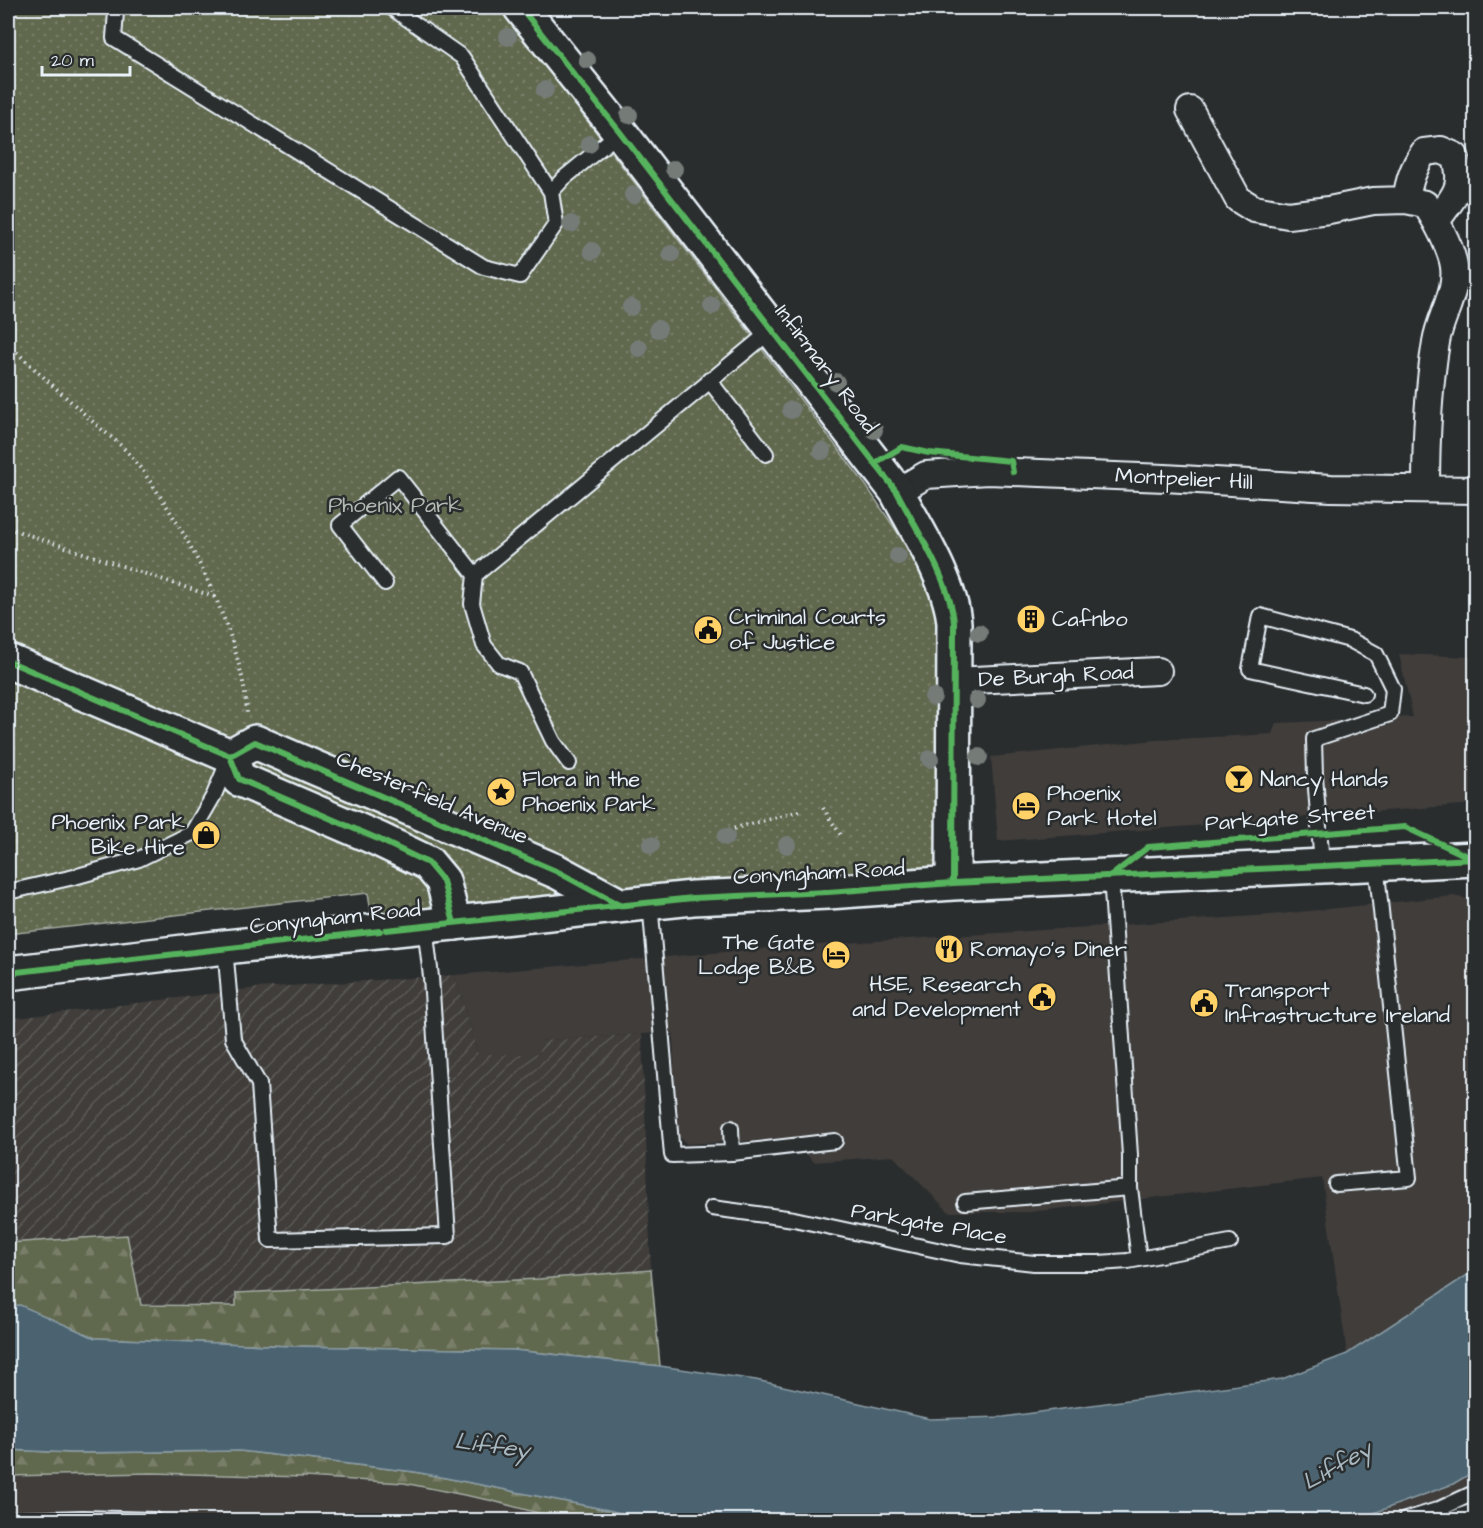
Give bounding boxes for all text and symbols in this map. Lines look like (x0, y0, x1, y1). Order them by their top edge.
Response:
scale bar (42, 39, 130, 77)
text: 20 m (51, 48, 94, 73)
street label: Infirmary Road (766, 298, 885, 441)
street label: Montpelier Hill (1114, 460, 1254, 498)
park label: Phoenix Park (328, 490, 462, 521)
place label: Criminal Courts of Justice (729, 602, 886, 658)
building icon: Cafnbo (1015, 603, 1047, 635)
place label: Cafnbo (1052, 604, 1128, 635)
public building icon: Criminal Courts of Justice (692, 614, 724, 646)
street label: De Burgh Road (978, 656, 1135, 697)
street label: Chesterfield Avenue (331, 744, 533, 852)
bar icon: Nancy Hands (1223, 763, 1255, 795)
place label: Flora in the Phoenix Park (522, 764, 656, 820)
place label: Nancy Hands (1260, 764, 1389, 796)
place icon: Flora in the Phoenix Park (485, 776, 517, 808)
place label: Phoenix Park Hotel (1047, 778, 1157, 834)
hotel icon: Phoenix Park Hotel (1010, 790, 1042, 822)
street label: Parkgate Street (1204, 797, 1376, 840)
place label: Phoenix Park Bike Hire (51, 807, 185, 863)
shop icon: Phoenix Park Bike Hire (190, 819, 222, 851)
street label: Conyngham Road (732, 853, 906, 894)
street label: Conyngham Road (248, 894, 422, 943)
place label: The Gate Lodge B&B (698, 927, 815, 984)
restaurant icon: Romayo's Diner (933, 933, 965, 965)
place label: Romayo's Diner (970, 934, 1127, 966)
hotel icon: The Gate Lodge B&B (820, 939, 852, 971)
place label: HSE, Research and Development (852, 969, 1021, 1025)
place label: Transport Infrastructure Ireland (1225, 975, 1450, 1031)
public building icon: HSE, Research and Development (1026, 981, 1058, 1013)
public building icon: Transport Infrastructure Ireland (1188, 987, 1220, 1019)
street label: Parkgate Place (849, 1195, 1009, 1254)
water label: Liffey (453, 1424, 534, 1468)
water label: Liffey (1296, 1432, 1380, 1499)

